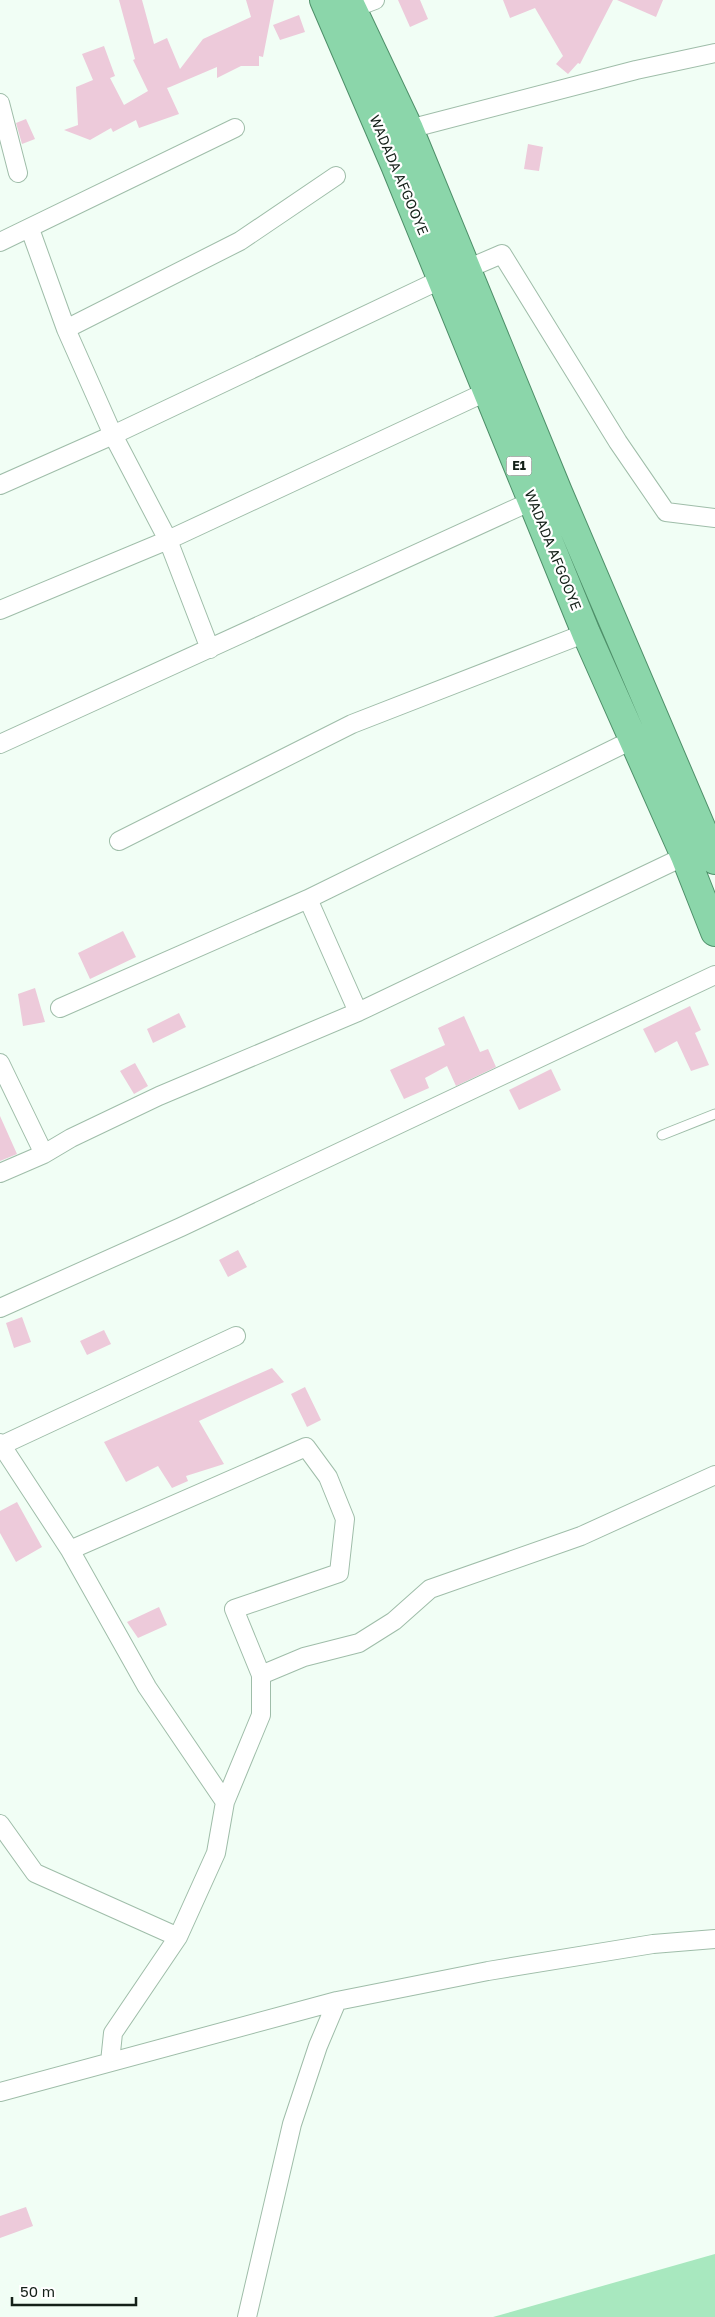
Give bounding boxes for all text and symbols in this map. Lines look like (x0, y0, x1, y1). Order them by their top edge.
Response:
street label: WADADA AFGOOYE (367, 112, 432, 237)
road number: E1 (506, 456, 532, 476)
street label: WADADA AFGOOYE (521, 487, 585, 613)
scale bar (12, 2274, 136, 2306)
text: 50 m (20, 2282, 55, 2300)

